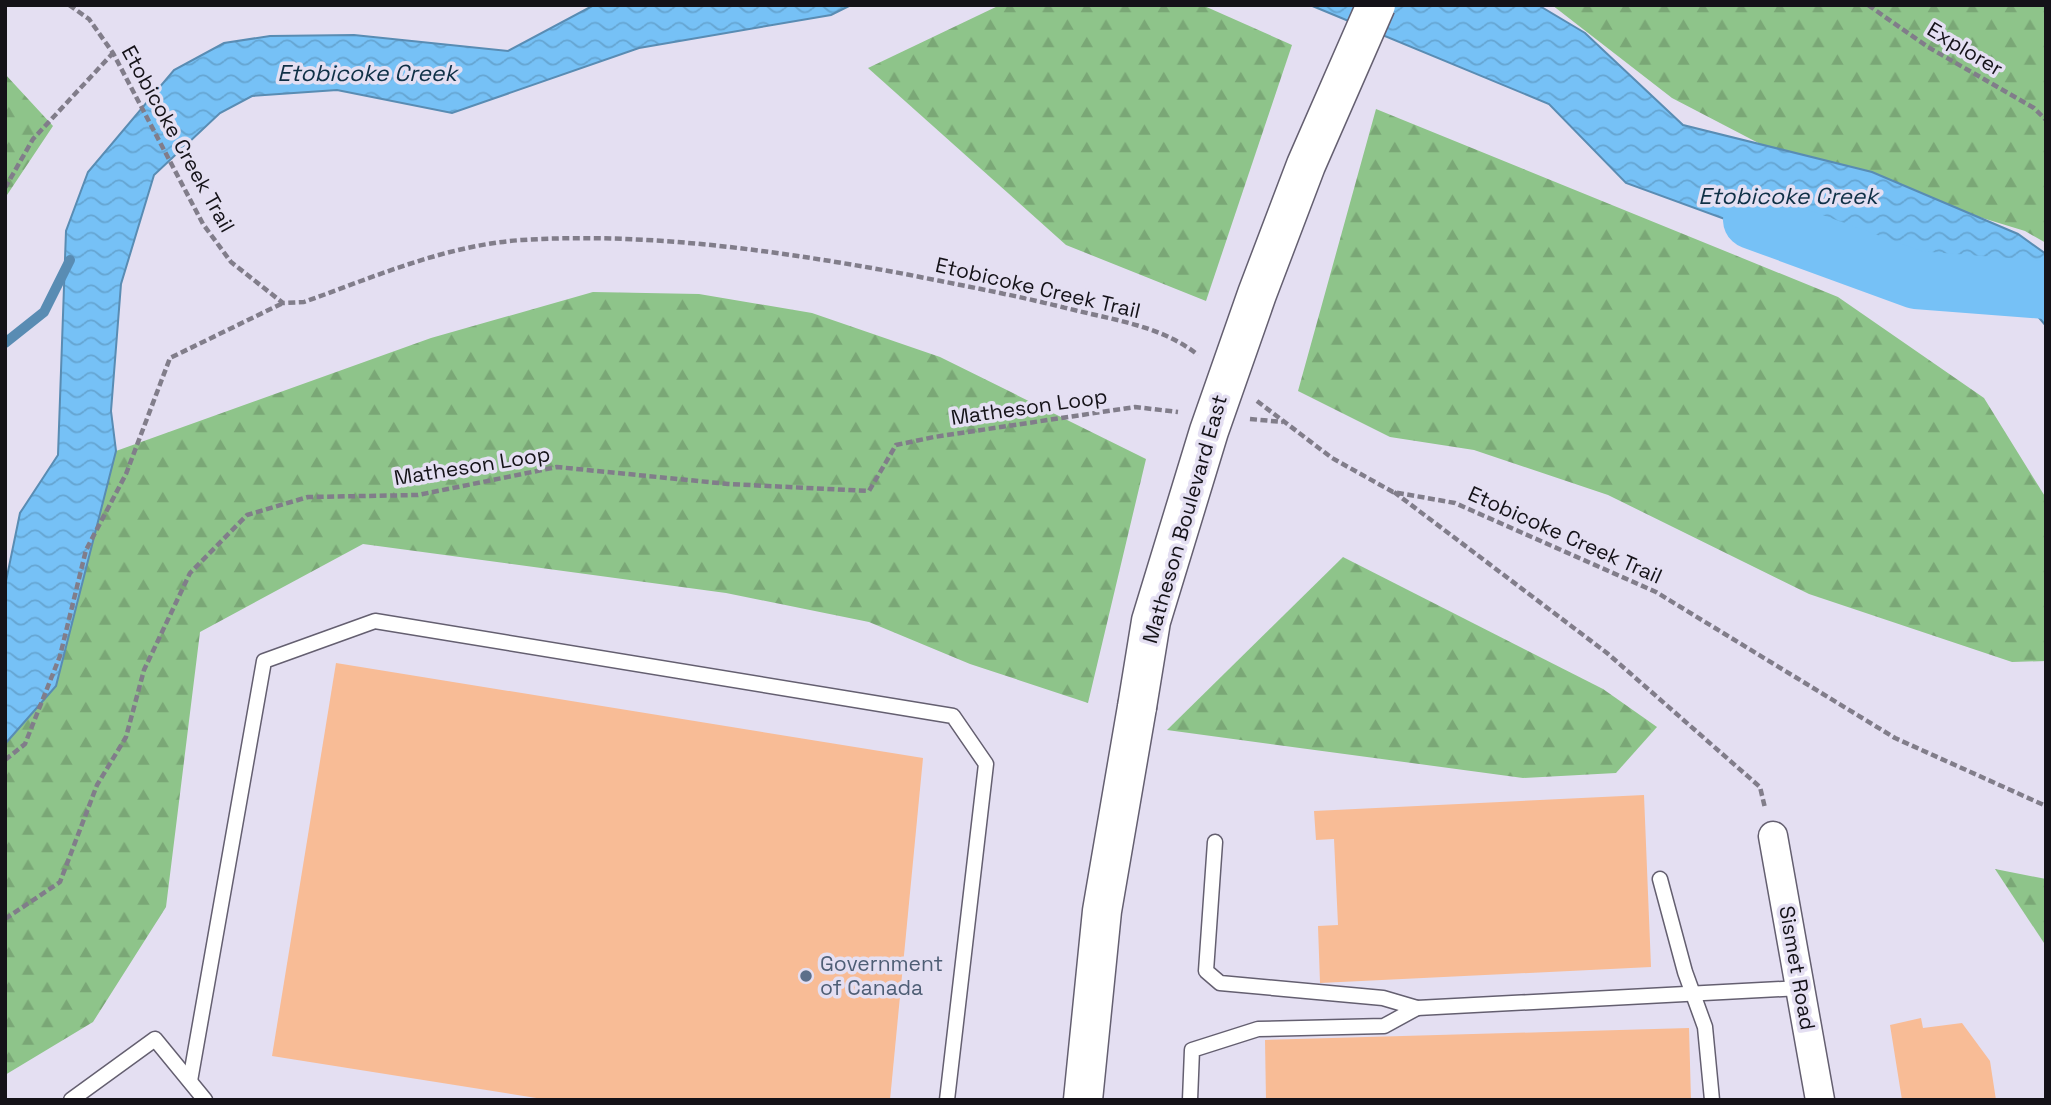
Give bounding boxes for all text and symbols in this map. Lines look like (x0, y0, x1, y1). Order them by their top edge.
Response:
street label: Explorer (1922, 15, 2008, 82)
street label: Etobicoke Creek Trail (116, 41, 241, 237)
water label: Etobicoke Creek (277, 58, 459, 88)
water label: Etobicoke Creek (1698, 181, 1880, 211)
street label: Etobicoke Creek Trail (933, 251, 1143, 324)
street label: Matheson Loop (949, 382, 1109, 431)
street label: Matheson Boulevard East (1136, 391, 1233, 646)
street label: Matheson Loop (392, 440, 552, 491)
street label: Etobicoke Creek Trail (1464, 480, 1666, 590)
street label: Sismet Road (1773, 904, 1822, 1032)
place label: Government of Canada (820, 950, 943, 1001)
marker: Government of Canada (798, 968, 814, 984)

